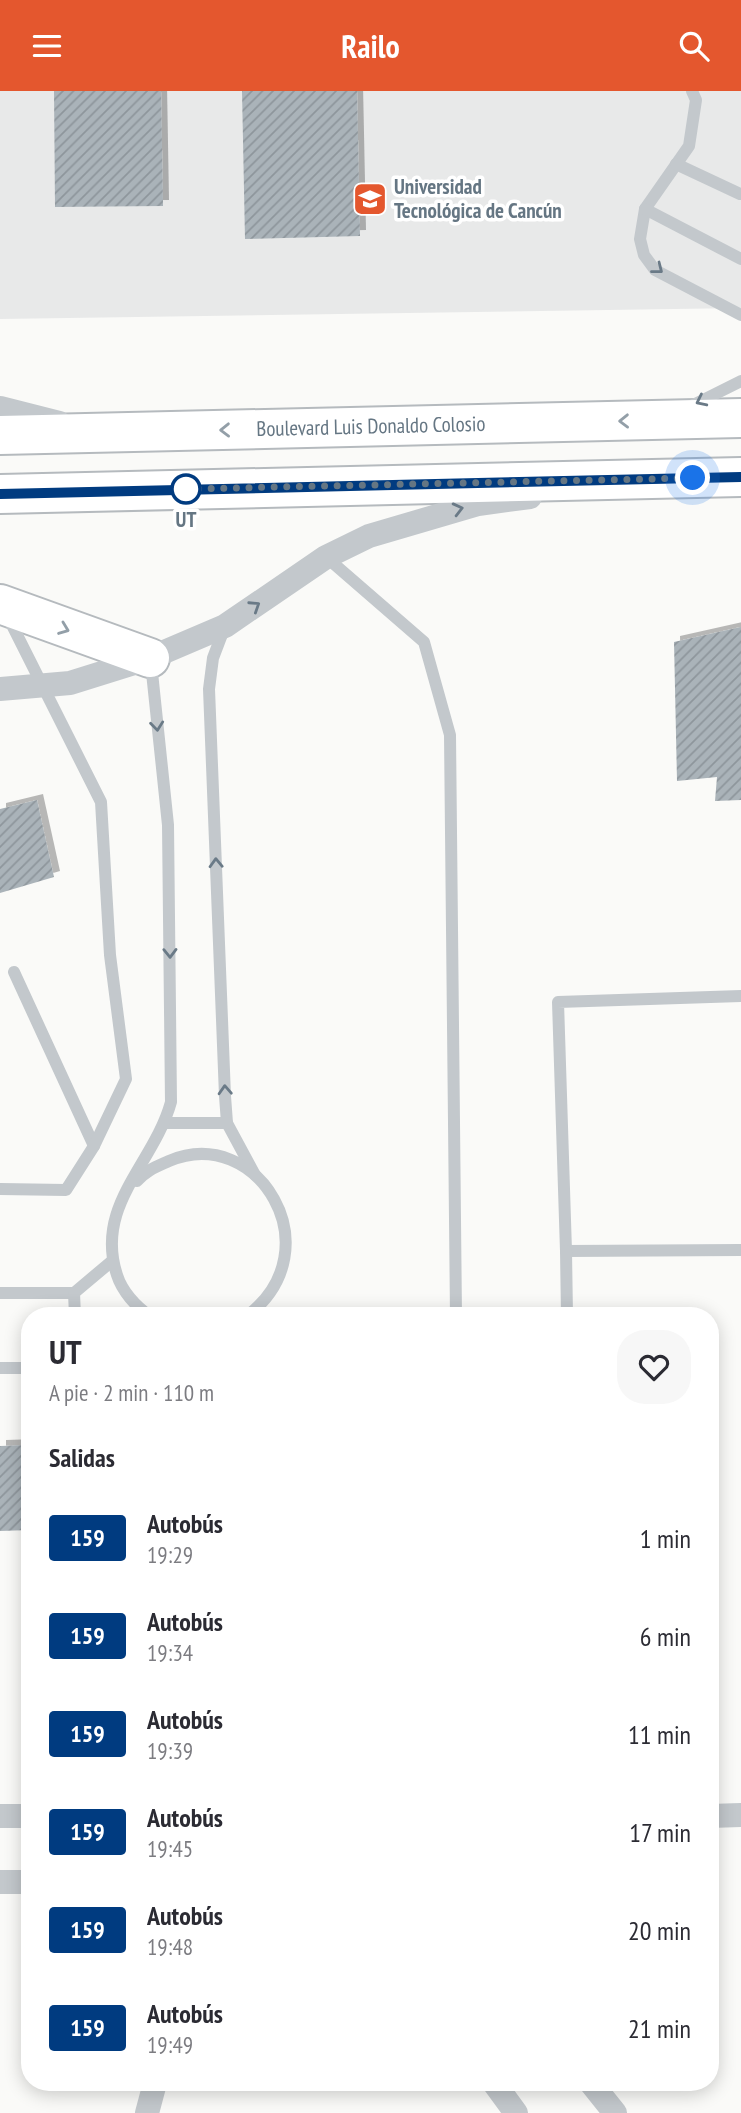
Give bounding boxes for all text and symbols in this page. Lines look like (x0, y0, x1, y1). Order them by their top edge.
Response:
text: Railo (341, 25, 400, 67)
icon: menu (28, 27, 66, 65)
icon: search (675, 27, 713, 65)
place label: Universidad Tecnológica de Cancún (394, 173, 562, 224)
school or university icon: Universidad Tecnológica de Cancún (351, 180, 389, 218)
one-way arrow (651, 261, 663, 274)
one-way arrow (696, 392, 708, 406)
street label: Boulevard Luis Donaldo Colosio (256, 410, 486, 442)
one-way arrow (618, 413, 629, 429)
one-way arrow (219, 422, 230, 438)
your location (675, 460, 710, 495)
marker: UT (171, 474, 201, 504)
one-way arrow (452, 503, 464, 517)
place label: UT (176, 506, 196, 533)
one-way arrow (247, 602, 260, 614)
one-way arrow (57, 620, 69, 634)
one-way arrow (149, 721, 164, 732)
one-way arrow (208, 857, 223, 868)
one-way arrow (162, 948, 177, 959)
one-way arrow (217, 1084, 232, 1095)
text: UT (49, 1330, 82, 1373)
button: heart (617, 1330, 691, 1404)
text: A pie · 2 min · 110 m (49, 1378, 214, 1407)
text: Salidas (49, 1441, 115, 1474)
text: Autobús (147, 1507, 223, 1540)
text: 159 (70, 1522, 105, 1553)
text: 1 min (640, 1522, 691, 1555)
text: 19:29 (147, 1540, 193, 1569)
text: Autobús (147, 1605, 223, 1638)
text: 159 (70, 1620, 105, 1651)
text: 6 min (640, 1620, 691, 1653)
text: 19:34 (147, 1638, 193, 1667)
text: Autobús (147, 1703, 223, 1736)
text: 159 (70, 1718, 105, 1749)
text: 11 min (628, 1718, 691, 1751)
text: 19:39 (147, 1736, 193, 1765)
text: Autobús (147, 1801, 223, 1834)
text: 159 (70, 1816, 105, 1847)
text: 17 min (629, 1816, 691, 1849)
text: 19:45 (147, 1834, 193, 1863)
text: Autobús (147, 1899, 223, 1932)
text: 159 (70, 1914, 105, 1945)
text: 20 min (628, 1914, 691, 1947)
text: 19:48 (147, 1932, 193, 1961)
text: Autobús (147, 1997, 223, 2030)
text: 159 (70, 2012, 105, 2043)
text: 21 min (628, 2012, 691, 2045)
text: 19:49 (147, 2030, 193, 2059)

